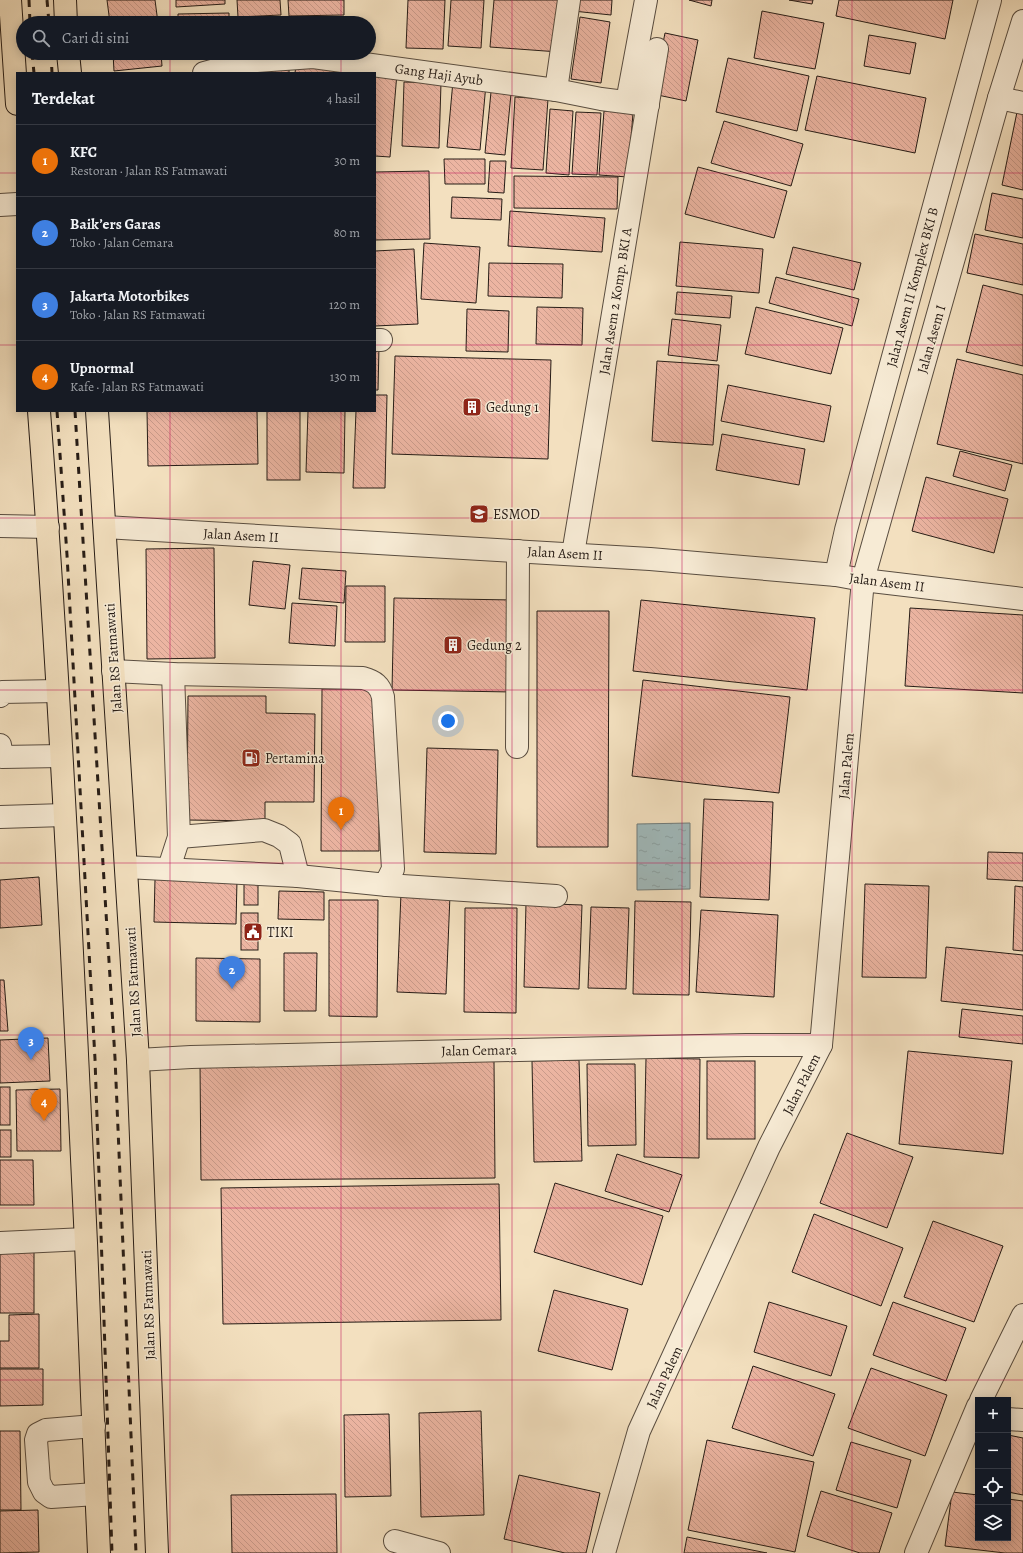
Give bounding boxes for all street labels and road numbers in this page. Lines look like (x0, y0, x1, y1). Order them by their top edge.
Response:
street label: Gang Haji Ayub (394, 59, 484, 90)
street label: Jalan Asem II Komplex BKI B (883, 205, 941, 369)
street label: Jalan Asem 2 Komp. BKI A (594, 225, 637, 376)
street label: Jalan Asem I (913, 303, 949, 375)
street label: Jalan Asem II (203, 524, 279, 547)
street label: Jalan Asem II (527, 542, 603, 565)
street label: Jalan Asem II (848, 568, 926, 597)
street label: Jalan RS Fatmawati (100, 602, 127, 714)
street label: Jalan Palem (834, 732, 859, 800)
street label: Jalan RS Fatmawati (121, 926, 146, 1037)
street label: Jalan Cemara (441, 1040, 518, 1061)
street label: Jalan Palem (778, 1050, 825, 1118)
street label: Jalan RS Fatmawati (137, 1250, 160, 1360)
street label: Jalan Palem (642, 1343, 687, 1411)

